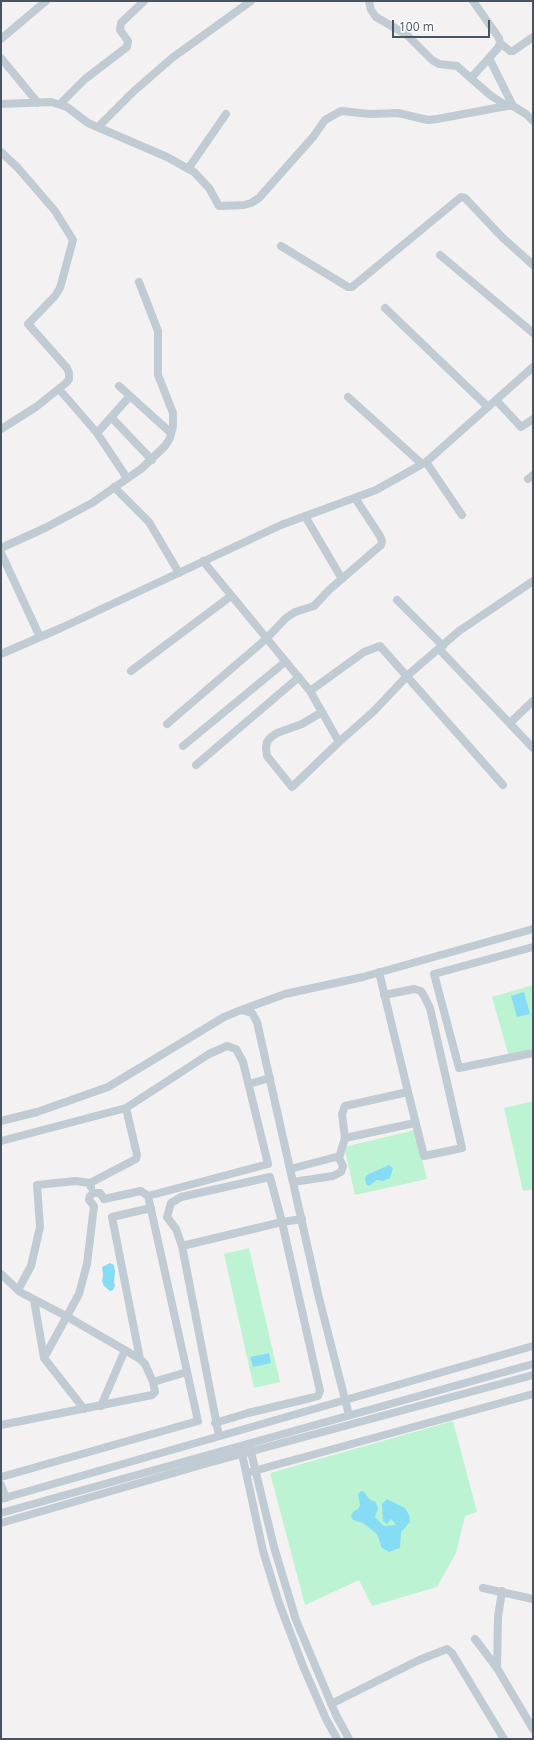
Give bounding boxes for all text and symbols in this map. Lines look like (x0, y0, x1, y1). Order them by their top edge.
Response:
scale bar (394, 12, 492, 38)
text: 100 m (399, 18, 434, 35)

